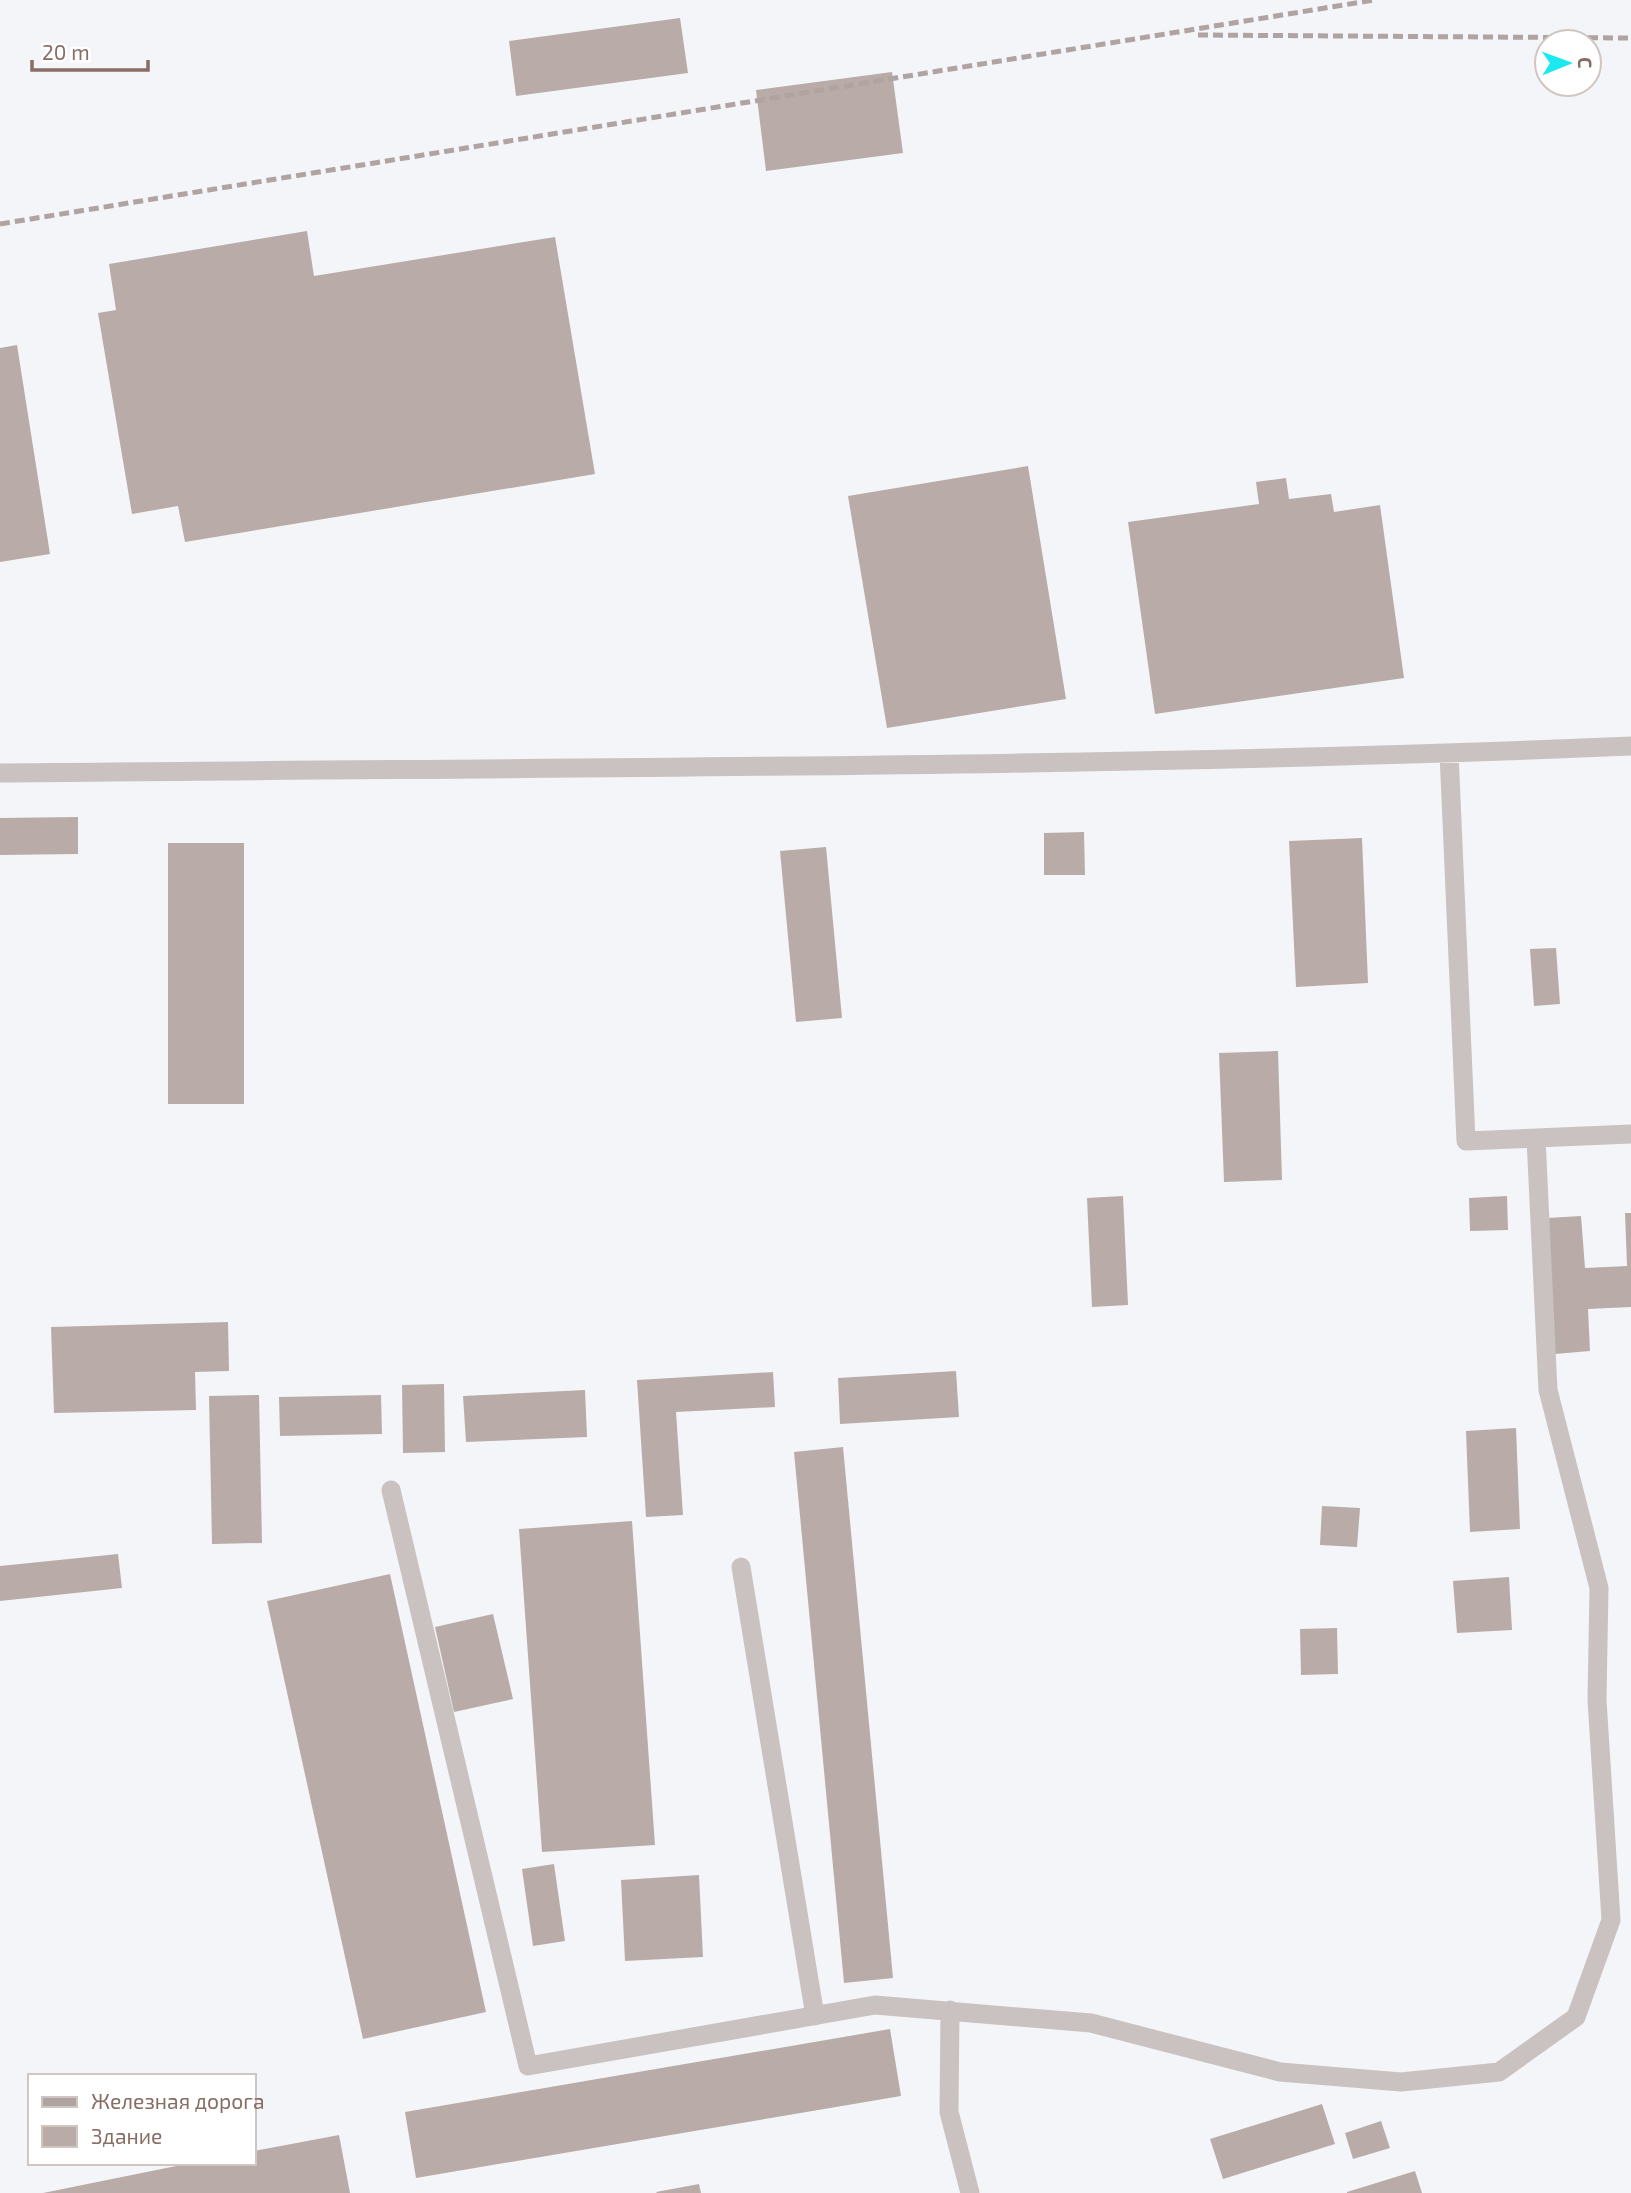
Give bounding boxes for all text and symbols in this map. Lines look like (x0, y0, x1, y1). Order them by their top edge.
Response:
scale bar (32, 28, 147, 72)
north arrow (1533, 28, 1603, 98)
text: 20 m (42, 39, 90, 64)
text: С (1574, 57, 1597, 68)
legend (28, 2074, 256, 2165)
text: Железная дорога (91, 2088, 264, 2113)
text: Здание (91, 2123, 162, 2148)

